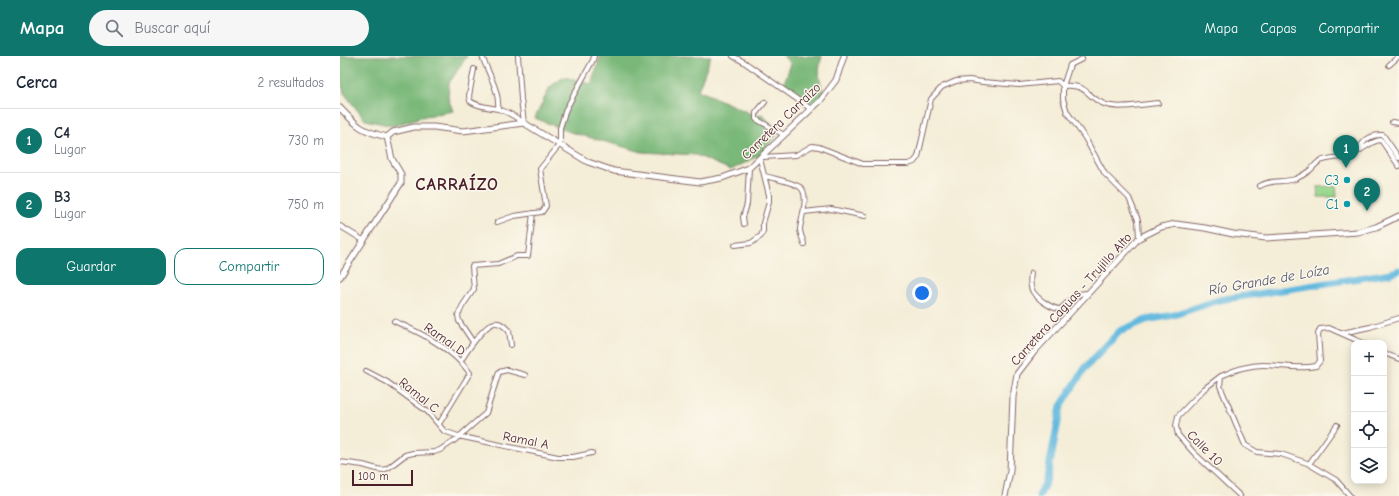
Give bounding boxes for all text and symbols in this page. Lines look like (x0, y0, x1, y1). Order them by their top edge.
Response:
search box (89, 10, 369, 46)
text: Mapa (20, 17, 65, 39)
icon: search (103, 17, 125, 39)
text: Buscar aquí (135, 19, 210, 37)
text: Mapa (1205, 20, 1238, 37)
text: Capas (1260, 20, 1296, 37)
text: Compartir (1318, 20, 1379, 37)
text: Cerca (16, 73, 58, 92)
text: 2 resultados (257, 75, 324, 90)
street label: Carretera Carraízo (738, 79, 824, 162)
text: C4 (54, 124, 70, 142)
text: 1 (26, 133, 32, 148)
text: 730 m (288, 133, 324, 148)
pin: 1 (1333, 135, 1359, 168)
text: Lugar (54, 142, 86, 157)
district label: CARRAÍZO (415, 173, 499, 194)
place label: C3 (1324, 173, 1339, 188)
marker: C3 (1342, 175, 1352, 185)
pin: 2 (1354, 178, 1380, 211)
text: B3 (54, 188, 71, 206)
text: 2 (26, 197, 32, 212)
text: 750 m (288, 197, 324, 212)
place label: C1 (1326, 197, 1339, 212)
marker: C1 (1342, 199, 1352, 209)
text: Lugar (54, 206, 86, 221)
street label: Carretera Caguas - Trujillo Alto (1007, 229, 1135, 368)
button: Guardar (16, 248, 166, 285)
button: Compartir (174, 248, 324, 285)
water label: Río Grande de Loíza (1207, 261, 1331, 299)
your location (912, 283, 932, 303)
street label: Ramal D (421, 319, 469, 359)
map controls (1351, 340, 1387, 484)
button: + (1351, 340, 1387, 376)
street label: Ramal C (396, 374, 442, 416)
button: − (1351, 376, 1387, 412)
button: locate (1351, 412, 1387, 448)
street label: Calle 10 (1184, 427, 1226, 469)
street label: Ramal A (502, 428, 551, 452)
button: layers (1351, 448, 1387, 484)
scale bar (352, 468, 413, 487)
text: 100 m (358, 470, 389, 483)

